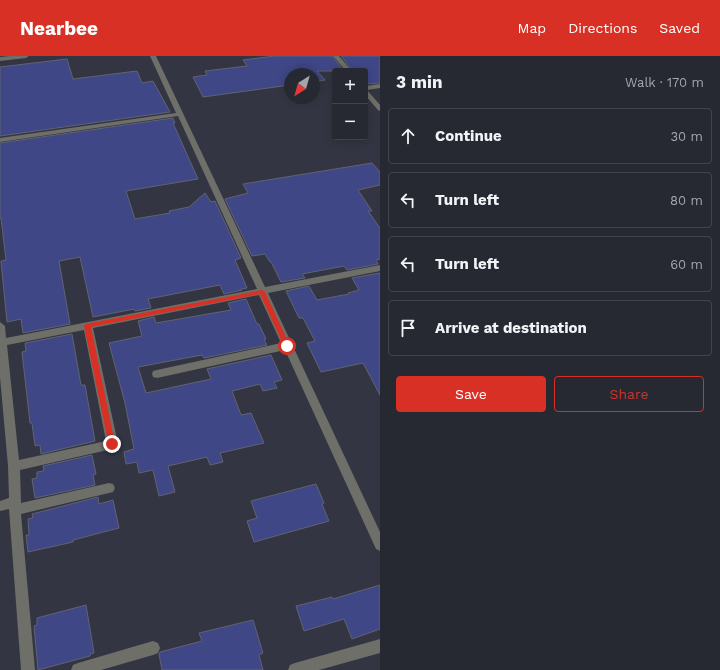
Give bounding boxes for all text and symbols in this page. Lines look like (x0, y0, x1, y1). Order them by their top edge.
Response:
text: Nearbee (20, 17, 98, 40)
text: Map (518, 20, 546, 36)
text: Directions (568, 20, 637, 36)
text: Saved (659, 20, 700, 36)
north arrow (284, 68, 320, 104)
map controls (332, 68, 368, 140)
button: + (332, 68, 368, 104)
text: 3 min (396, 72, 442, 92)
text: Walk · 170 m (625, 75, 704, 90)
button: − (332, 104, 368, 140)
icon: ahead (397, 125, 419, 147)
text: Continue (435, 127, 502, 145)
text: 30 m (671, 129, 703, 144)
icon: left (397, 189, 419, 211)
text: Turn left (435, 191, 499, 209)
text: 80 m (670, 193, 703, 208)
icon: left (397, 253, 419, 275)
text: Turn left (435, 255, 499, 273)
text: 60 m (670, 257, 703, 272)
icon: arrive (397, 317, 419, 339)
text: Arrive at destination (435, 319, 587, 337)
route start (278, 337, 296, 355)
button: Save (396, 376, 546, 412)
button: Share (554, 376, 704, 412)
route end (103, 435, 121, 453)

